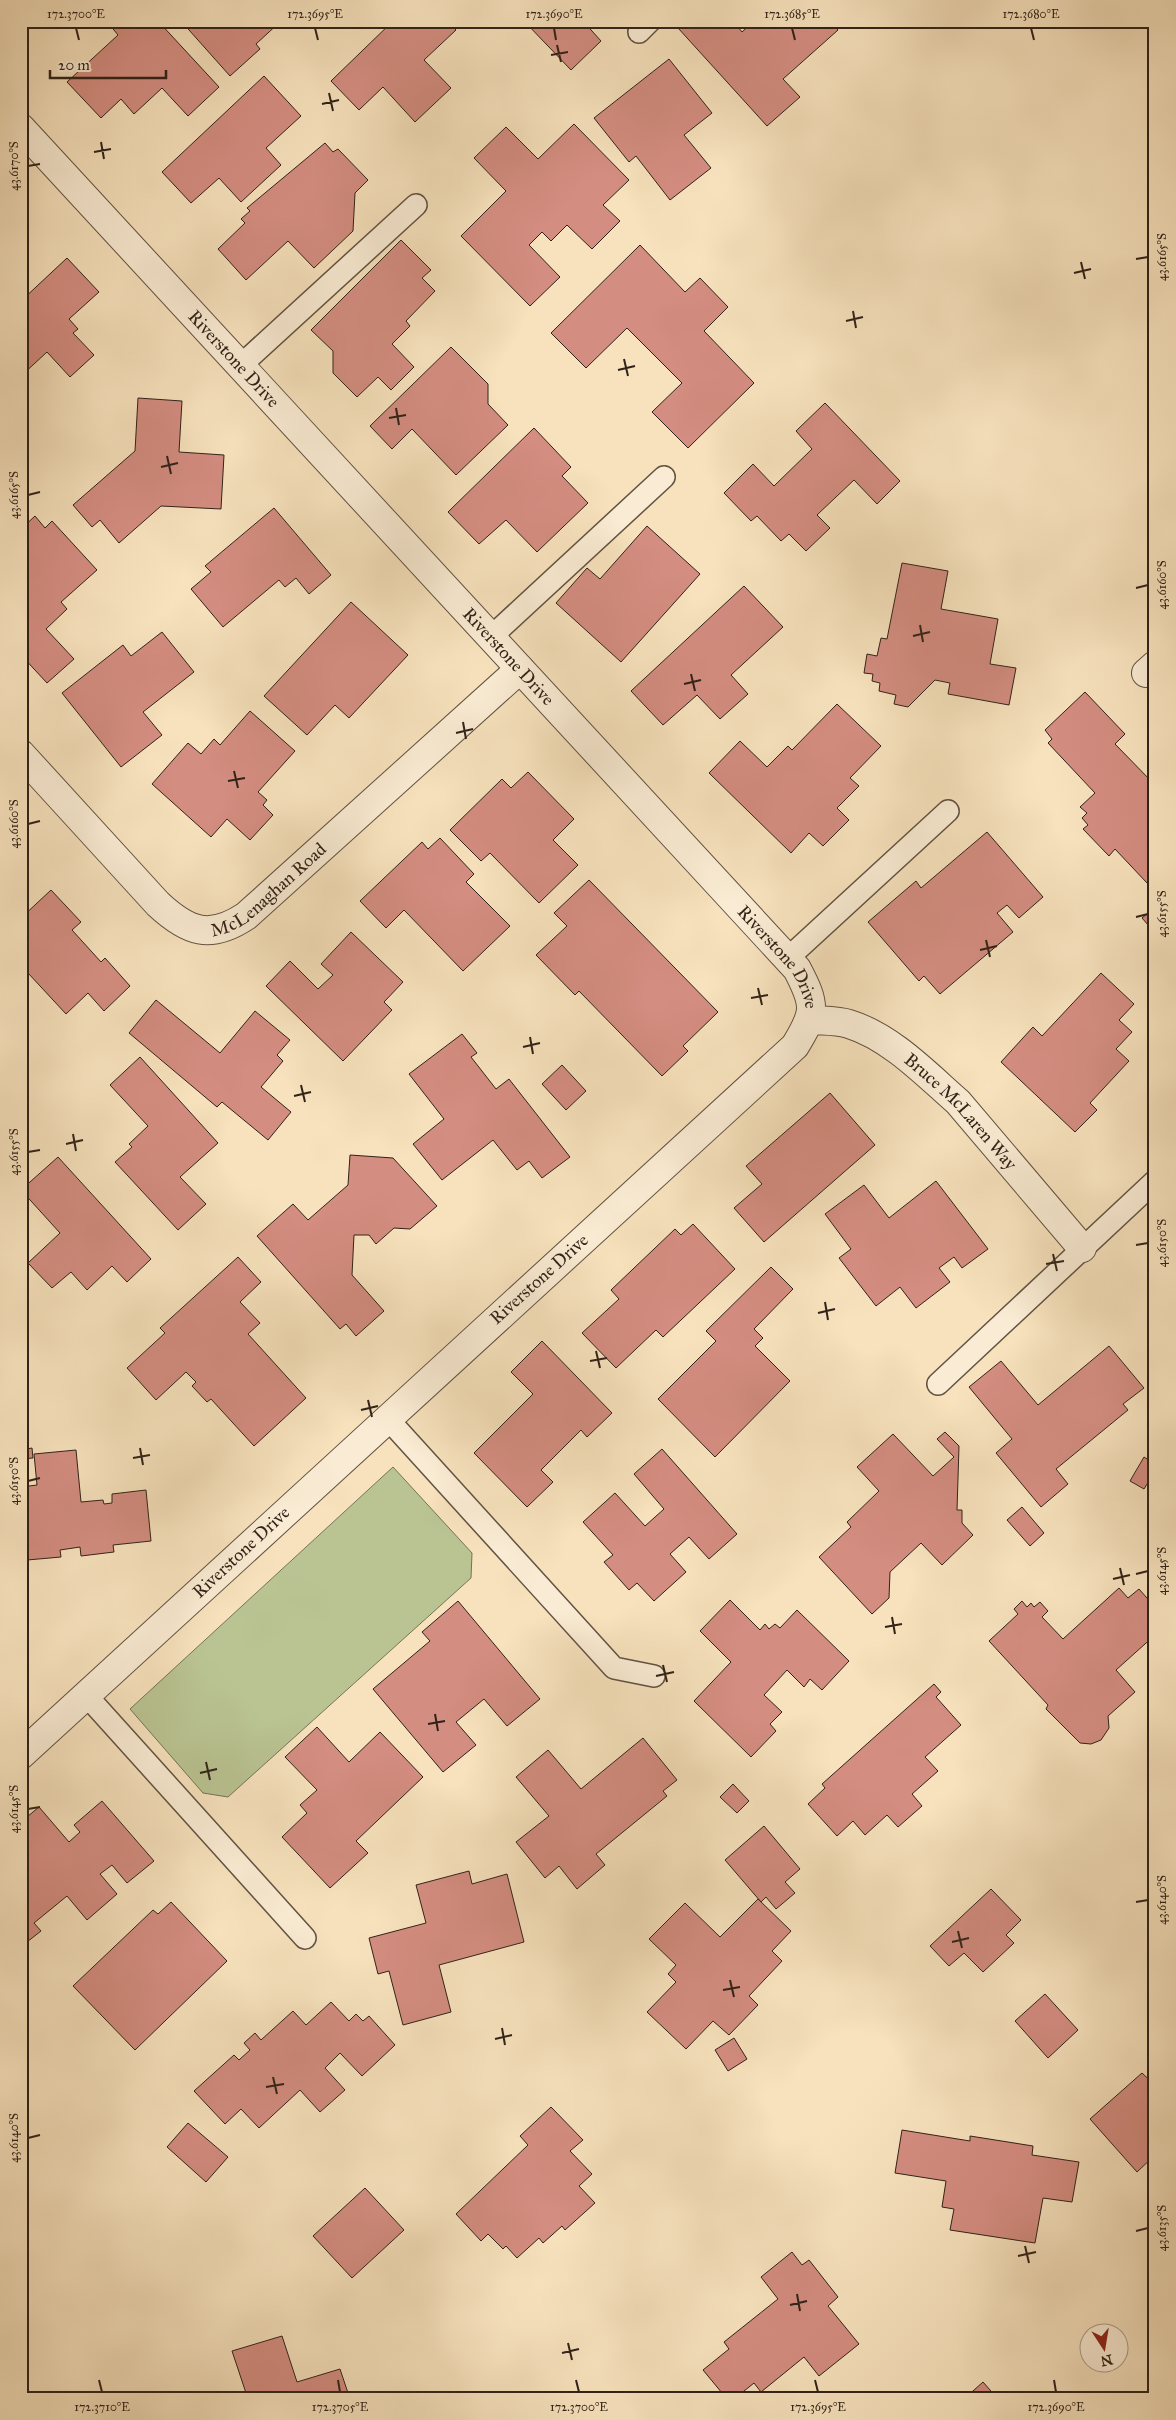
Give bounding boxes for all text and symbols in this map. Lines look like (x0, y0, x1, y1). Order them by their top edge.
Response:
text: 172.3700°E (47, 7, 105, 21)
text: 172.3695°E (287, 7, 343, 21)
text: 172.3690°E (525, 7, 583, 21)
text: 172.3685°E (764, 7, 820, 21)
text: 172.3680°E (1002, 7, 1060, 21)
scale bar (50, 48, 166, 80)
text: 20 m (58, 56, 90, 74)
text: 43.6170°S (7, 141, 21, 191)
text: 43.6165°S (1155, 233, 1169, 281)
street label: Riverstone Drive (183, 305, 284, 412)
text: 43.6165°S (7, 471, 21, 519)
text: 43.6160°S (1155, 560, 1169, 610)
street label: Riverstone Drive (458, 603, 559, 710)
text: 43.6160°S (7, 799, 21, 849)
street label: McLenaghan Road (208, 838, 331, 942)
text: 43.6155°S (1155, 890, 1169, 938)
street label: Riverstone Drive (733, 901, 822, 1009)
street label: Bruce McLaren Way (900, 1048, 1022, 1175)
text: 43.6155°S (7, 1128, 21, 1176)
text: 43.6150°S (1155, 1219, 1169, 1267)
street label: Riverstone Drive (485, 1229, 593, 1329)
text: 43.6150°S (7, 1457, 21, 1505)
street label: Riverstone Drive (188, 1501, 294, 1603)
text: 43.6145°S (1155, 1547, 1169, 1595)
text: 43.6145°S (7, 1785, 21, 1833)
text: 43.6140°S (1155, 1875, 1169, 1925)
text: 43.6140°S (7, 2113, 21, 2163)
text: 43.6135°S (1155, 2205, 1169, 2251)
north arrow (1078, 2322, 1128, 2372)
text: N (1099, 2351, 1114, 2370)
text: 172.3710°E (74, 2400, 130, 2414)
text: 172.3705°E (312, 2400, 369, 2414)
text: 172.3700°E (550, 2400, 608, 2414)
text: 172.3695°E (790, 2400, 846, 2414)
text: 172.3690°E (1027, 2400, 1085, 2414)

